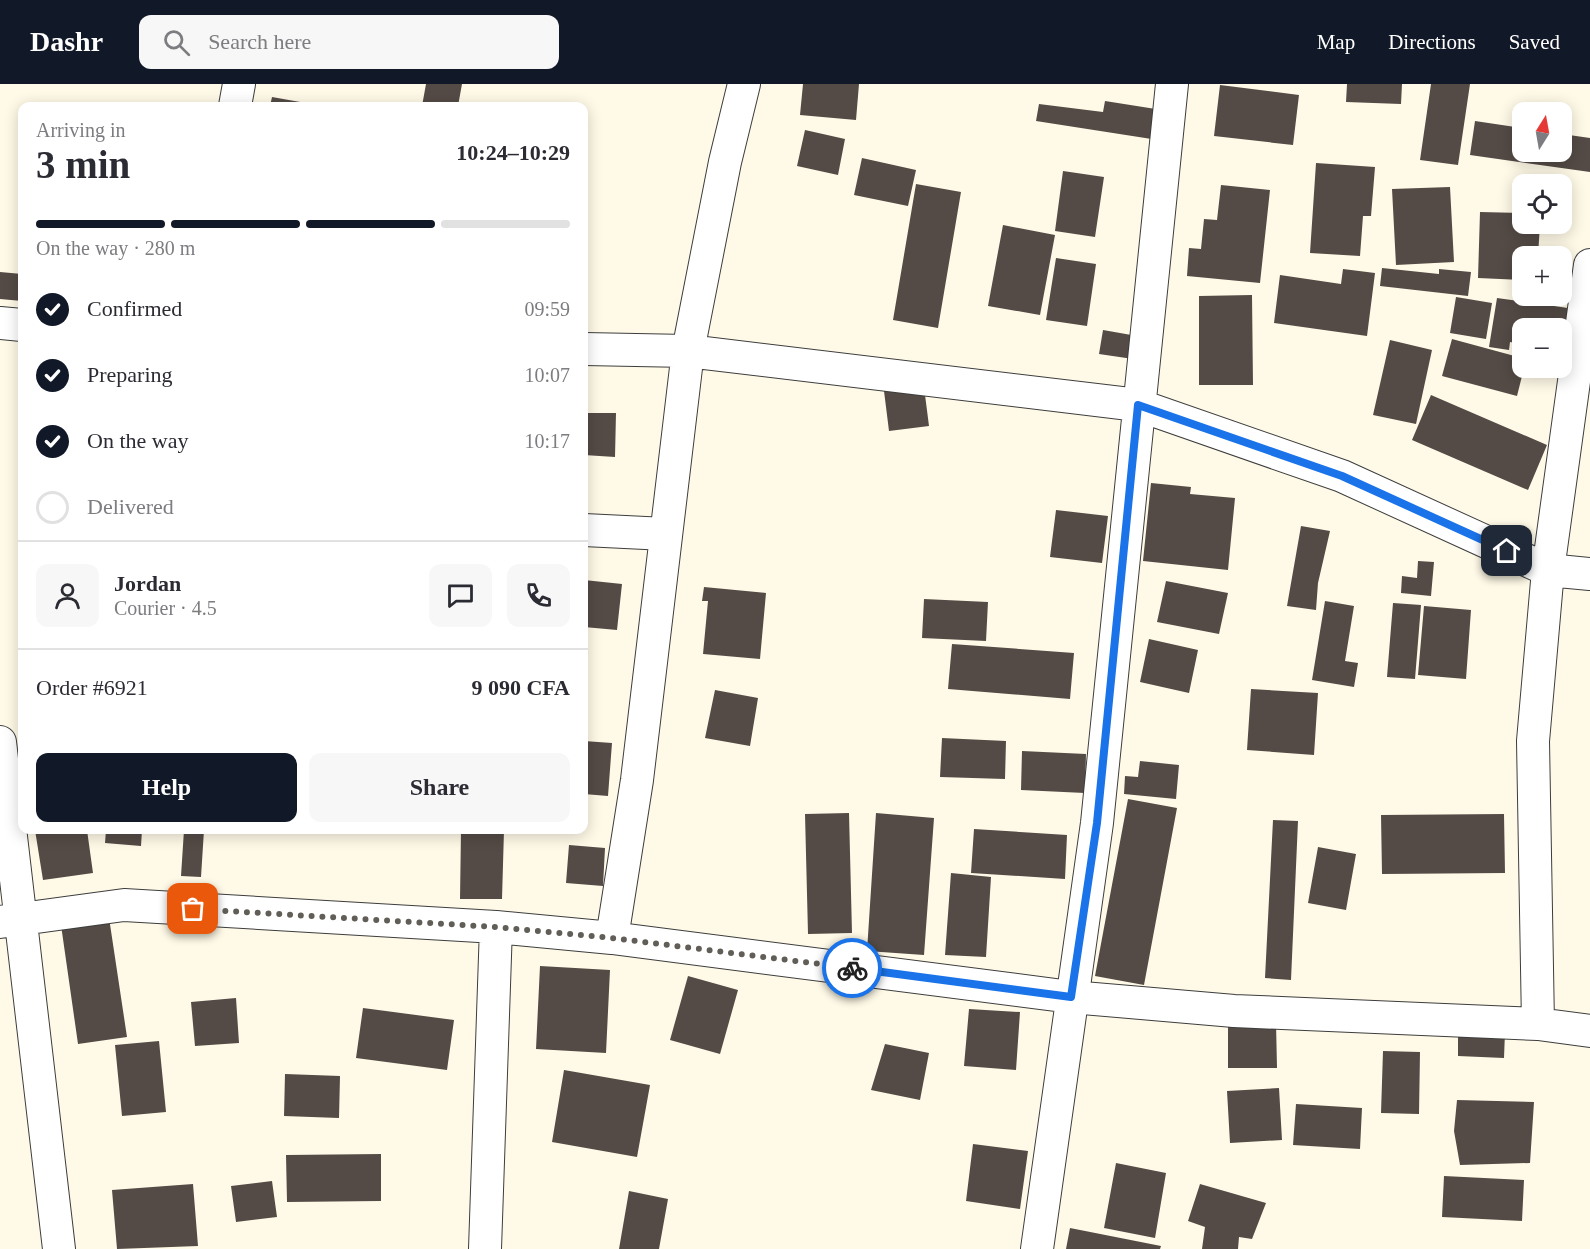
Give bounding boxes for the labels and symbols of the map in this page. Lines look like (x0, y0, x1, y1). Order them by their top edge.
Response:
north arrow (1512, 102, 1572, 162)
pin (1481, 525, 1532, 576)
pin (167, 883, 218, 934)
courier (822, 938, 882, 998)

